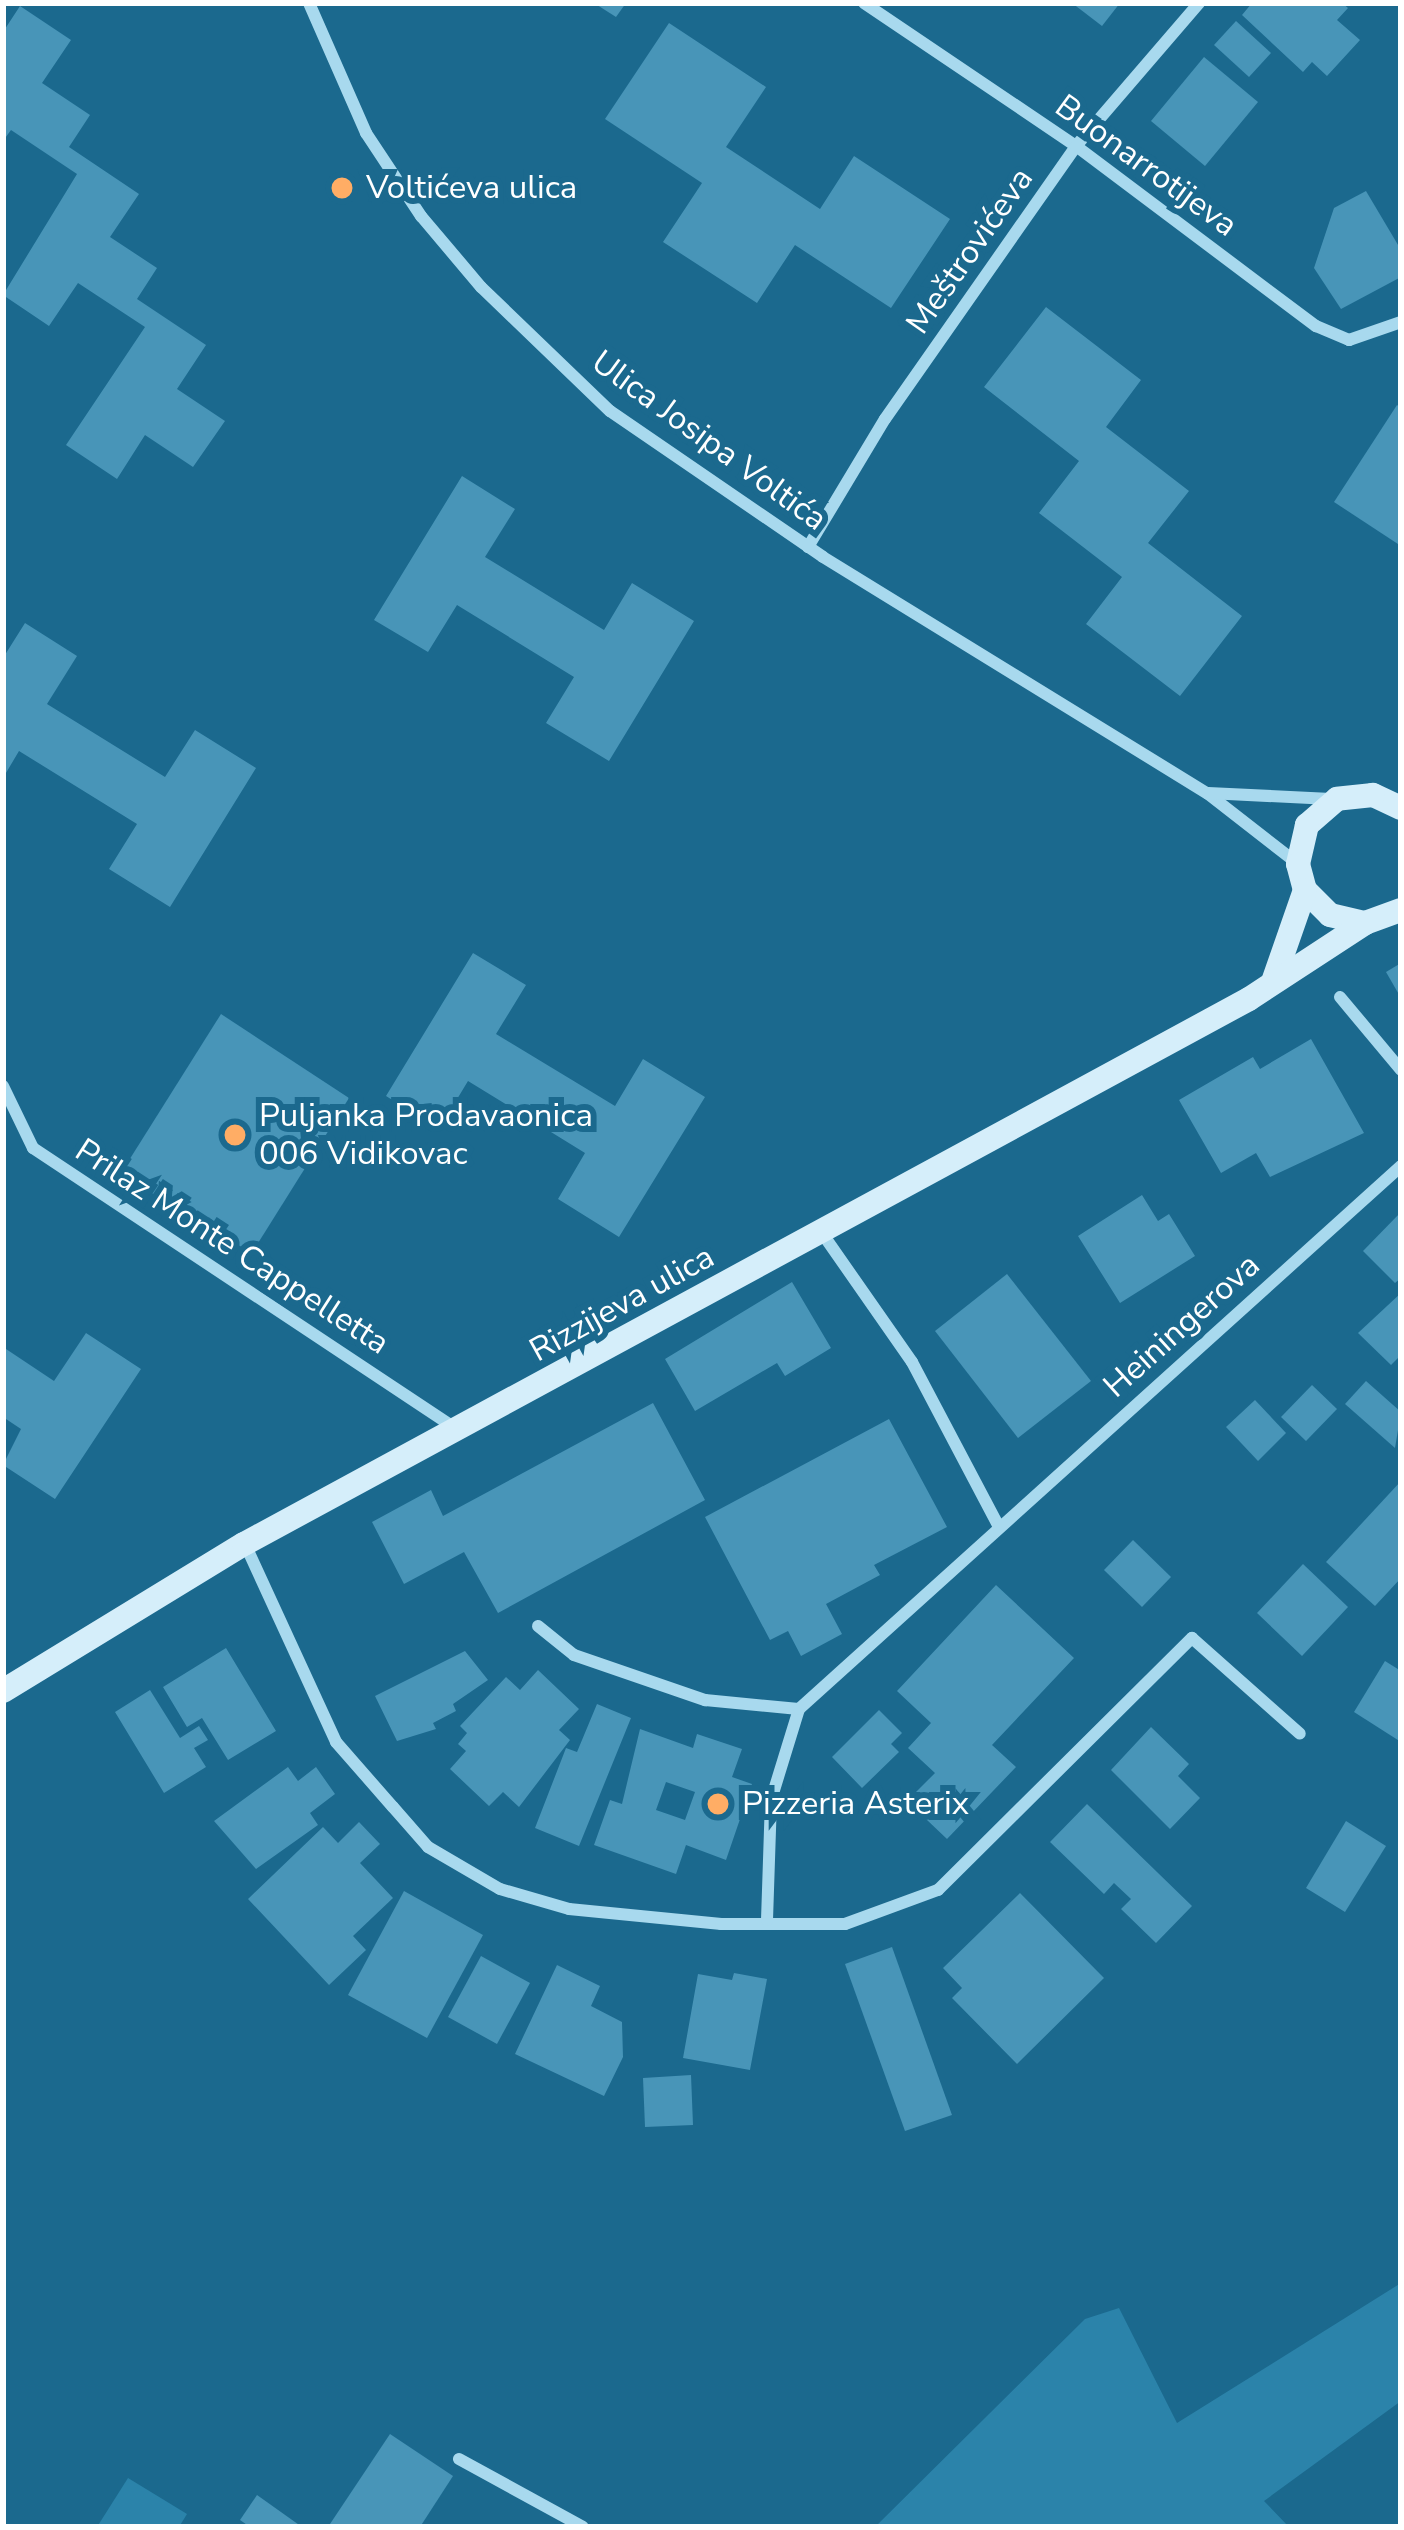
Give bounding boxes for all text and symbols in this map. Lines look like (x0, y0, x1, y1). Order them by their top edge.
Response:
street label: Buonarrotijeva (1047, 87, 1245, 245)
street label: Meštrovićeva (898, 160, 1042, 342)
place label: Voltićeva ulica (366, 168, 577, 208)
marker: Voltićeva ulica (329, 175, 355, 201)
street label: Ulica Josipa Voltića (584, 342, 834, 540)
place label: Puljanka Prodavaonica 006 Vidikovac (259, 1096, 593, 1174)
marker: Puljanka Prodavaonica 006 Vidikovac (222, 1122, 248, 1148)
street label: Prilaz Monte Cappelletta (68, 1131, 396, 1363)
street label: Rizzijeva ulica (523, 1237, 721, 1371)
street label: Heiningerova (1096, 1246, 1268, 1406)
place label: Pizzeria Asterix (742, 1784, 969, 1824)
marker: Pizzeria Asterix (705, 1791, 731, 1817)

